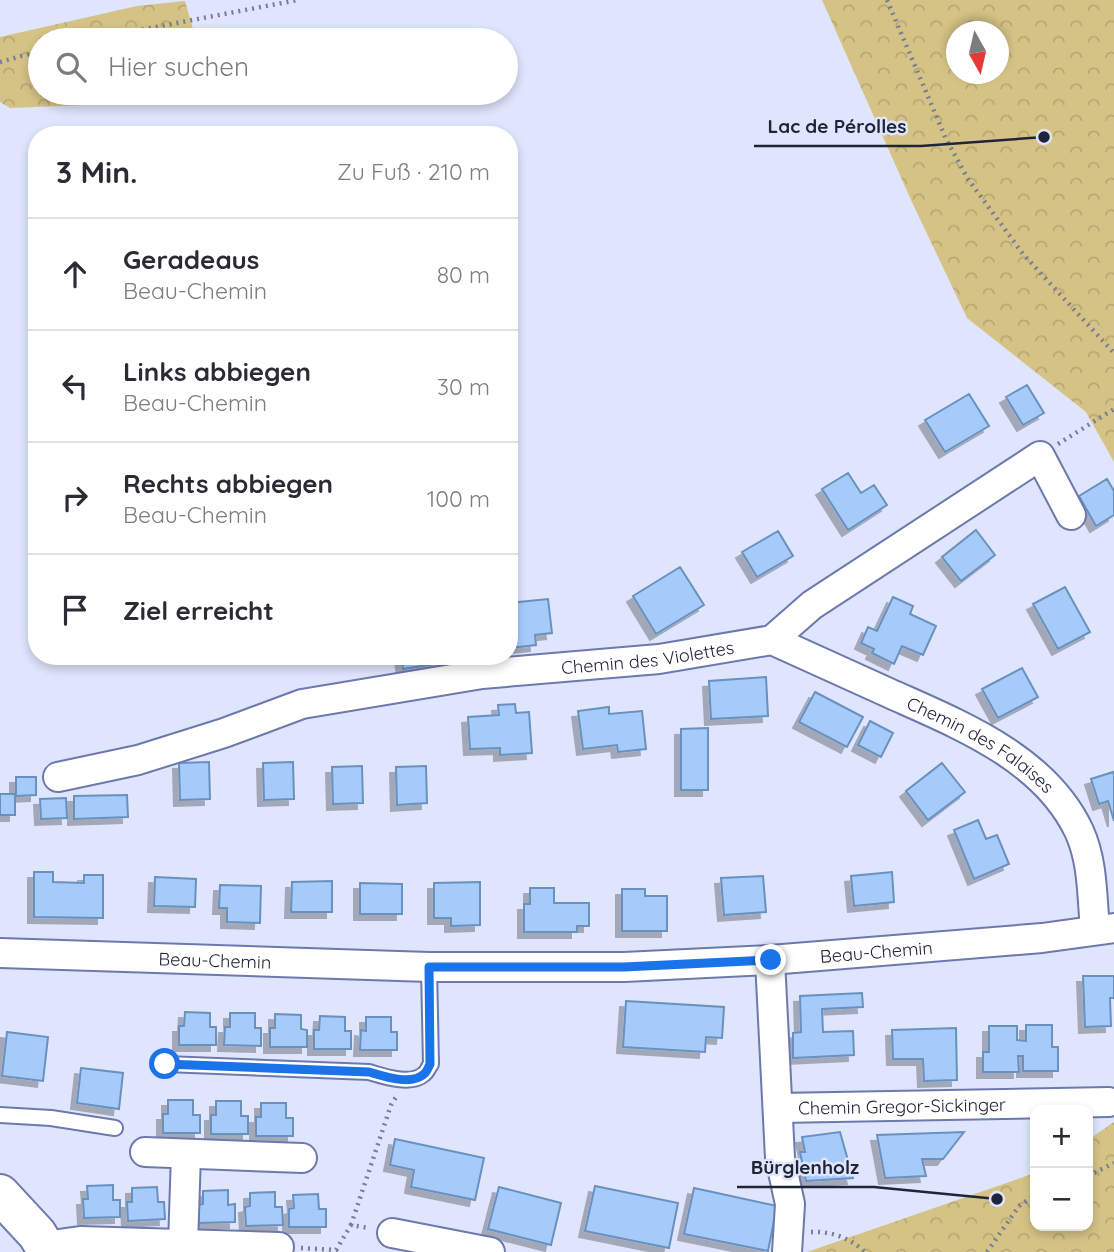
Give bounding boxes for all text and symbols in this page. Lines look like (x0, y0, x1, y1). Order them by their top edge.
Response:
north arrow (946, 21, 1009, 84)
search box (28, 28, 518, 105)
icon: search (52, 48, 90, 86)
text: Hier suchen (108, 50, 249, 83)
callout: Lac de Pérolles (754, 106, 921, 146)
text: Lac de Pérolles (768, 114, 906, 138)
text: 3 Min. (56, 153, 138, 191)
text: Zu Fuß · 210 m (337, 157, 490, 186)
text: Geradeaus (123, 243, 259, 276)
icon: ahead (56, 255, 94, 293)
text: 80 m (437, 260, 490, 289)
text: Beau-Chemin (123, 276, 267, 305)
text: Links abbiegen (123, 355, 311, 388)
icon: left (56, 367, 94, 405)
text: 30 m (437, 372, 490, 401)
text: Beau-Chemin (123, 388, 267, 417)
text: Rechts abbiegen (123, 467, 333, 500)
icon: right (56, 479, 94, 517)
text: 100 m (427, 484, 490, 513)
text: Beau-Chemin (123, 500, 267, 529)
icon: arrive (56, 591, 94, 629)
text: Ziel erreicht (123, 594, 274, 627)
street label: Chemin des Violettes (560, 635, 736, 679)
street label: Chemin des Falaises (904, 691, 1059, 798)
street label: Beau-Chemin (819, 935, 933, 967)
route end (755, 944, 786, 975)
street label: Beau-Chemin (158, 947, 272, 973)
route start (149, 1048, 180, 1079)
street label: Chemin Gregor-Sickinger (798, 1092, 1006, 1119)
map controls (1030, 1105, 1093, 1231)
button: + (1030, 1105, 1093, 1168)
callout: Bürglenholz (737, 1147, 874, 1187)
text: Bürglenholz (751, 1155, 859, 1179)
button: − (1030, 1168, 1093, 1231)

